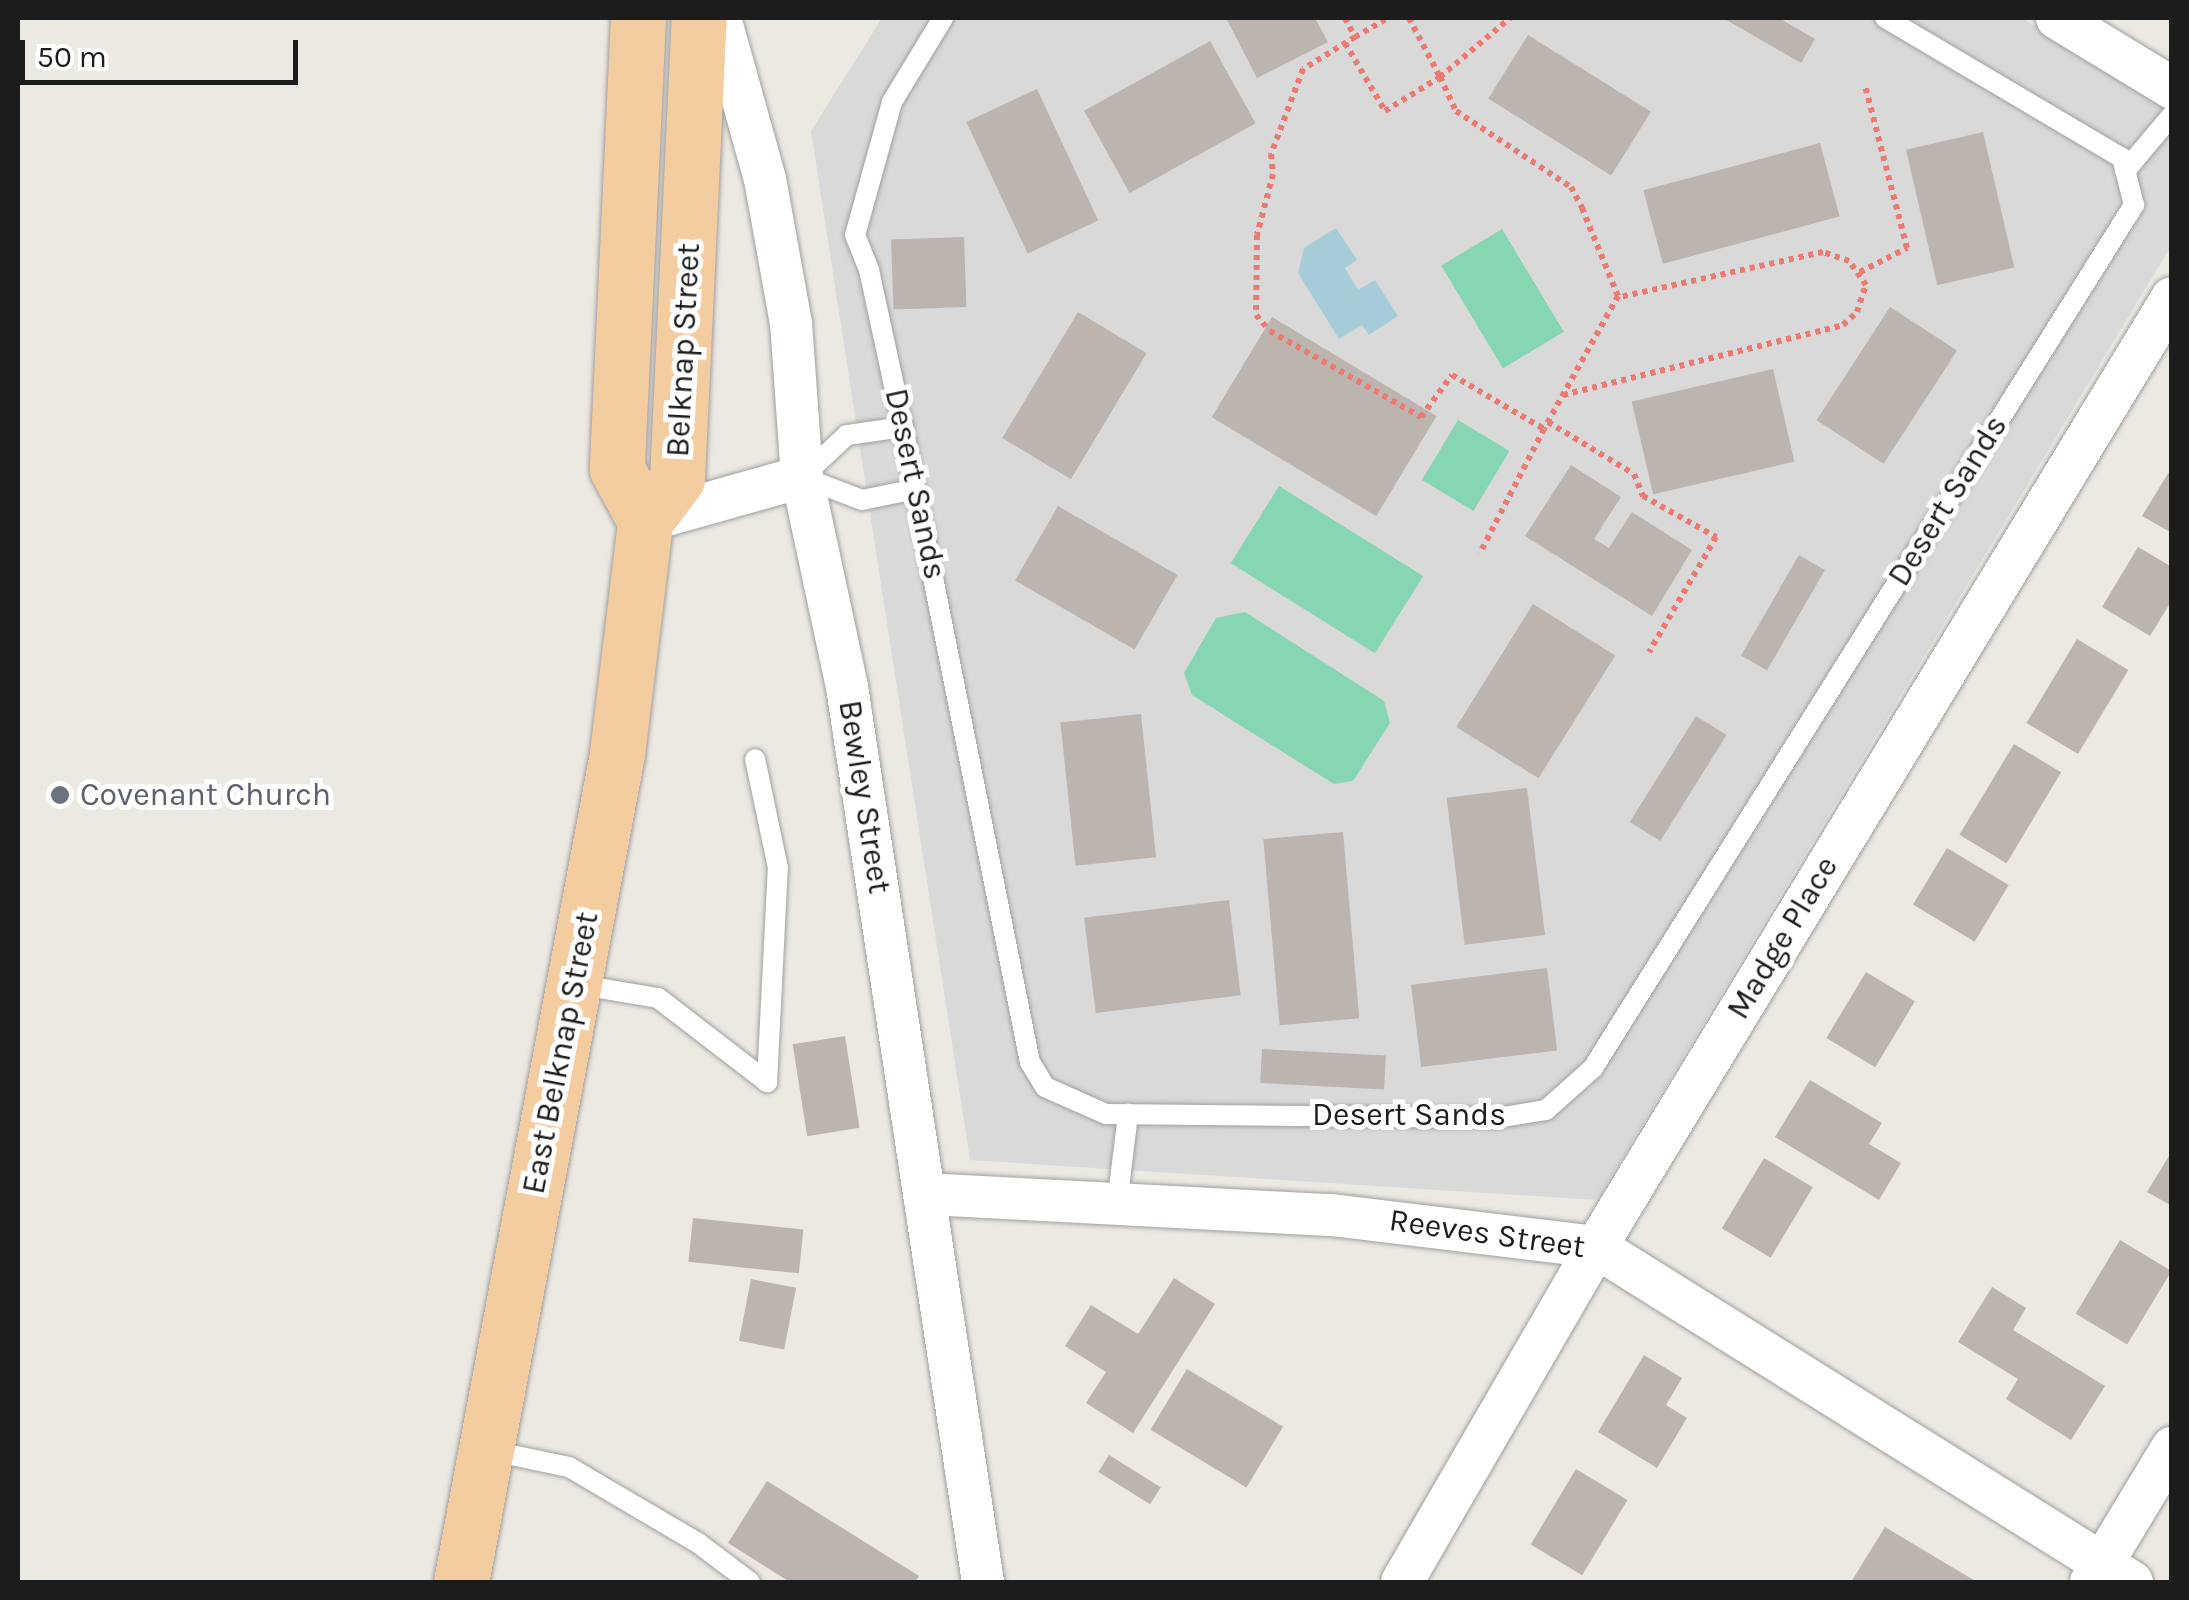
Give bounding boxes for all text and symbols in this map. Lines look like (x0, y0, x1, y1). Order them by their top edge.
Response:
scale bar (25, 20, 302, 82)
text: 50 m (37, 39, 107, 75)
street label: Belknap Street (659, 242, 709, 458)
street label: Desert Sands (876, 385, 954, 583)
street label: Desert Sands (1880, 409, 2016, 593)
street label: Bewley Street (830, 698, 898, 896)
place label: Covenant Church (80, 776, 331, 814)
marker: Covenant Church (49, 784, 71, 806)
street label: Madge Place (1719, 850, 1847, 1026)
street label: East Belknap Street (515, 909, 607, 1197)
street label: Desert Sands (1312, 1096, 1506, 1134)
street label: Reeves Street (1387, 1201, 1587, 1267)

